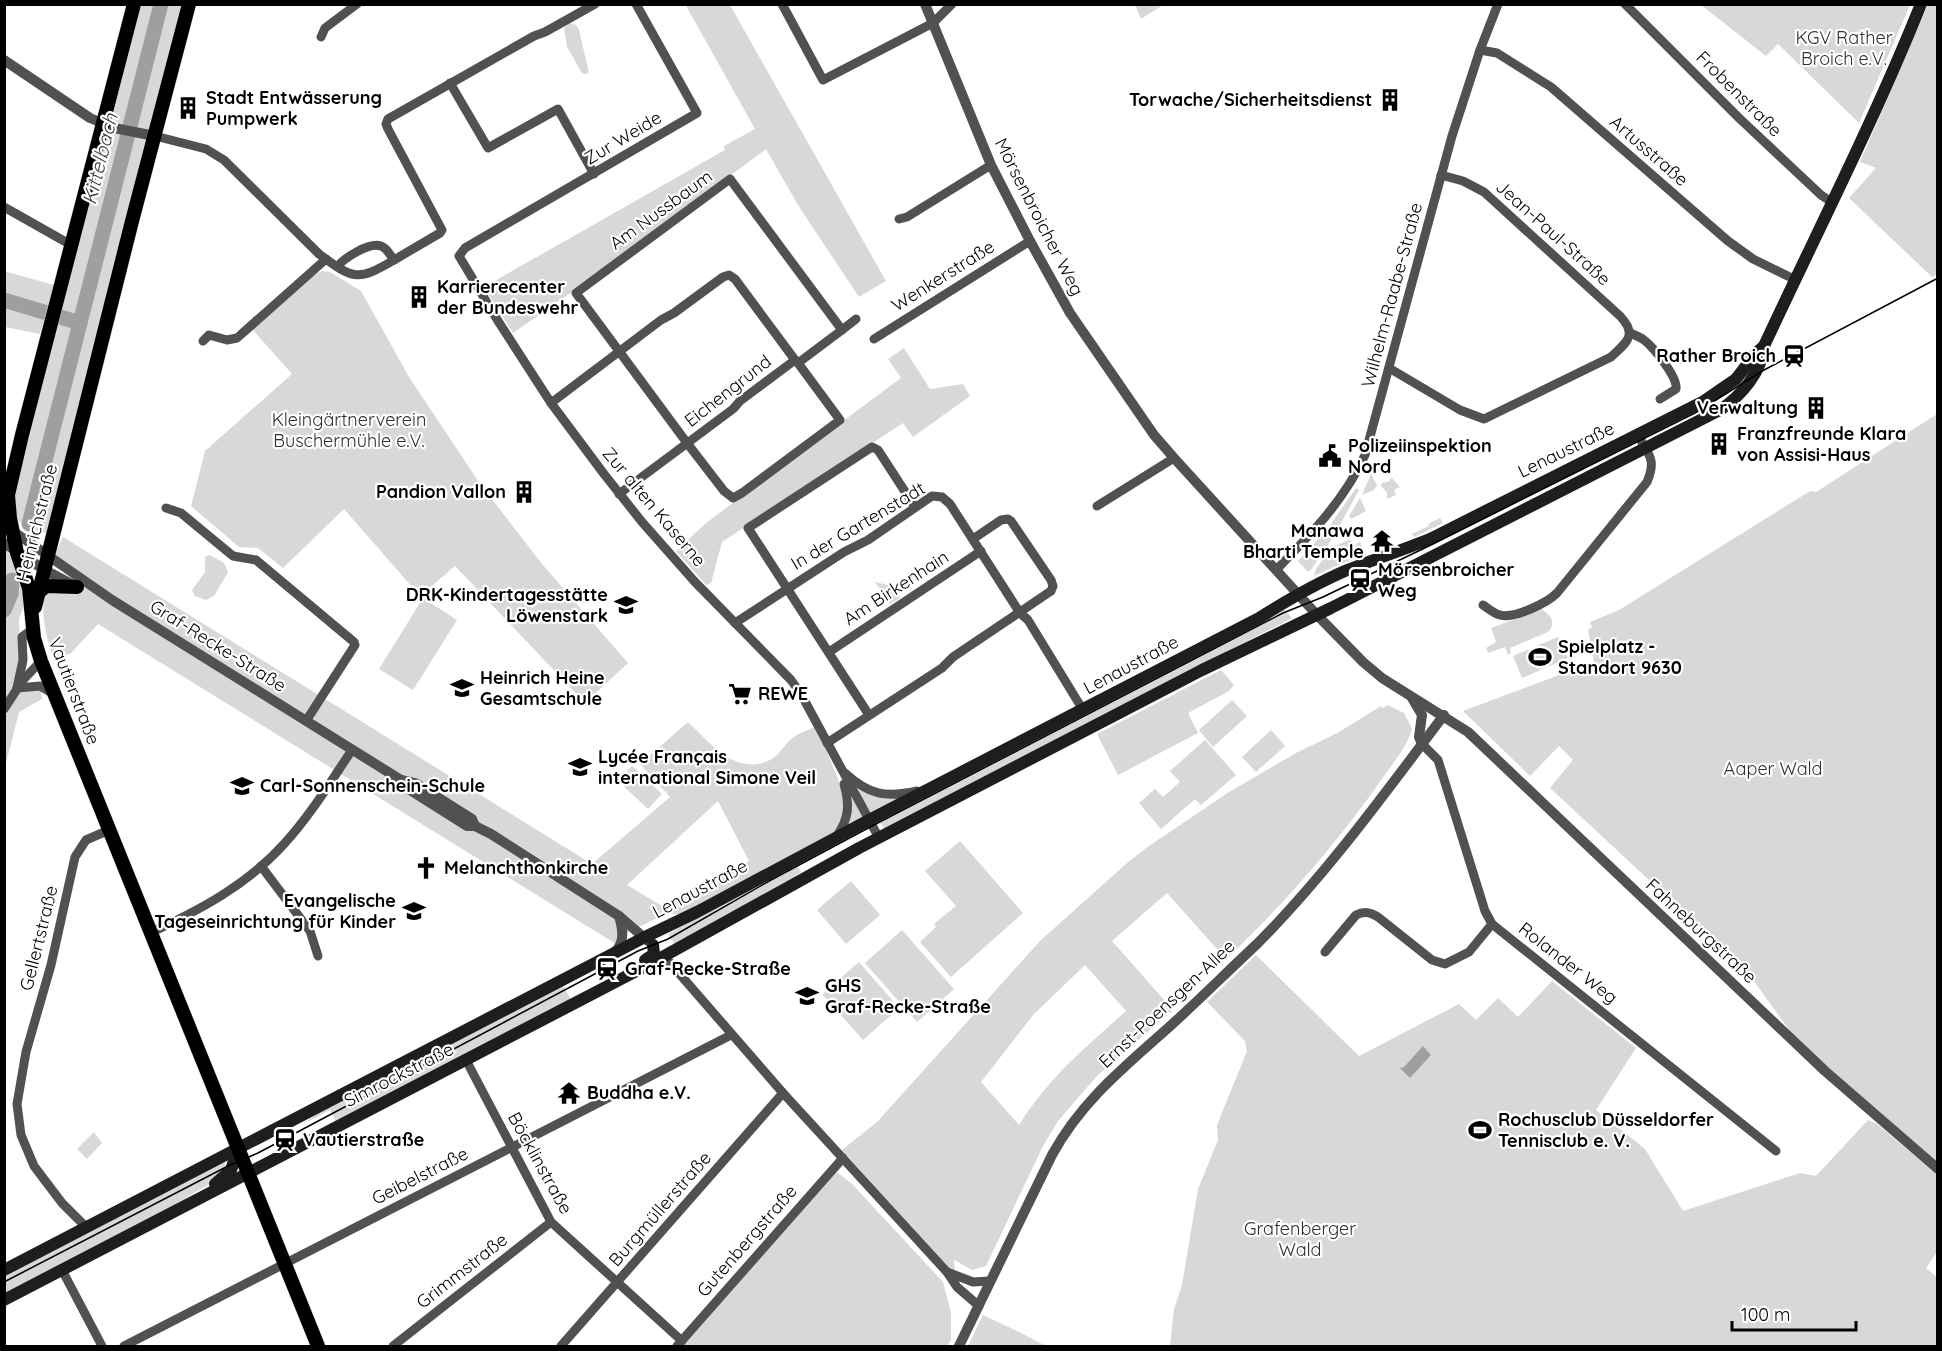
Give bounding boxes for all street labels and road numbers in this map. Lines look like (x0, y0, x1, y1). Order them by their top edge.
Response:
street label: Frobenstraße (1692, 46, 1787, 141)
street label: Zur Weide (580, 106, 665, 170)
street label: Artusstraße (1605, 110, 1693, 191)
street label: Mörsenbroicher Weg (990, 134, 1089, 299)
street label: Am Nussbaum (605, 165, 717, 255)
street label: Jean-Paul-Straße (1491, 175, 1615, 290)
street label: Wilhelm-Raabe-Straße (1356, 200, 1427, 390)
street label: Wenkerstraße (887, 235, 999, 316)
street label: Eichengrund (680, 350, 776, 432)
street label: Lenaustraße (1514, 416, 1618, 483)
street label: Zur alten Kaserne (598, 442, 711, 571)
street label: Heinrichstraße (11, 461, 62, 584)
street label: In der Gartenstadt (787, 476, 929, 575)
street label: Am Birkenhain (839, 545, 953, 630)
street label: Graf-Recke-Straße (146, 594, 291, 697)
street label: Lenaustraße (1079, 630, 1182, 699)
street label: Vautierstraße (43, 634, 105, 748)
street label: Lenaustraße (648, 854, 751, 923)
street label: Fahneburgstraße (1641, 873, 1762, 988)
street label: Gellertstraße (14, 883, 63, 993)
street label: Rolander Weg (1514, 917, 1623, 1009)
street label: Ernst-Poensgen-Allee (1094, 934, 1240, 1073)
street label: Simrockstraße (340, 1037, 457, 1112)
street label: Böcklinstraße (503, 1108, 578, 1218)
street label: Geibelstraße (368, 1141, 472, 1210)
street label: Burgmüllerstraße (603, 1146, 716, 1271)
street label: Gutenbergstraße (692, 1180, 802, 1302)
street label: Grimmstraße (412, 1228, 512, 1313)

